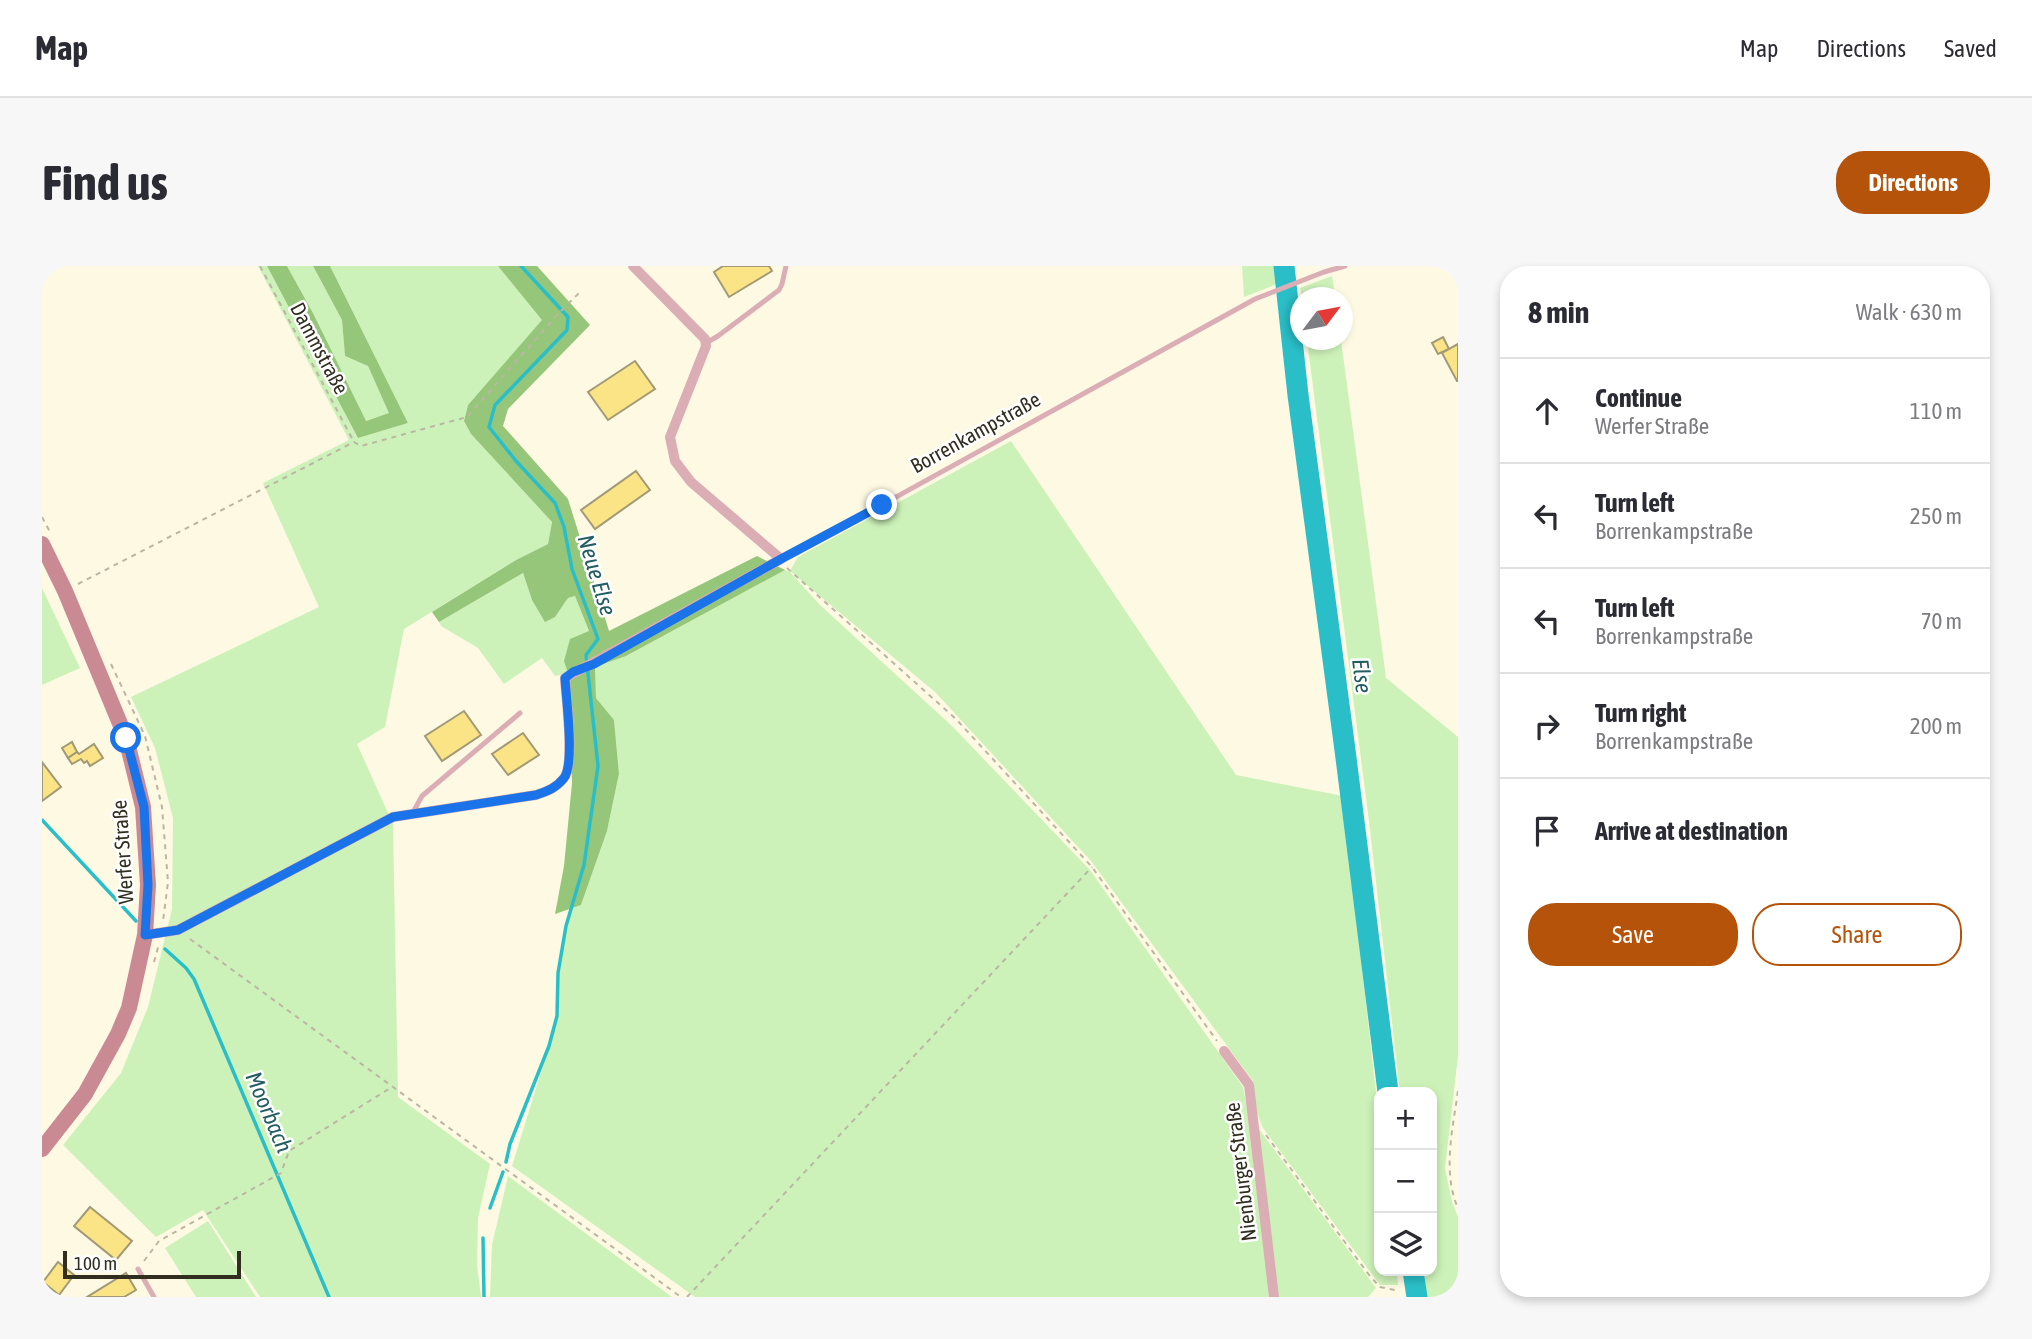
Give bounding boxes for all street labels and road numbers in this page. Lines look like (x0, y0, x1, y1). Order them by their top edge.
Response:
street label: Dammstraße (286, 298, 354, 398)
street label: Borrenkampstraße (906, 386, 1044, 478)
street label: Werfer Straße (106, 799, 138, 905)
street label: Nienburger Straße (1220, 1101, 1260, 1243)

